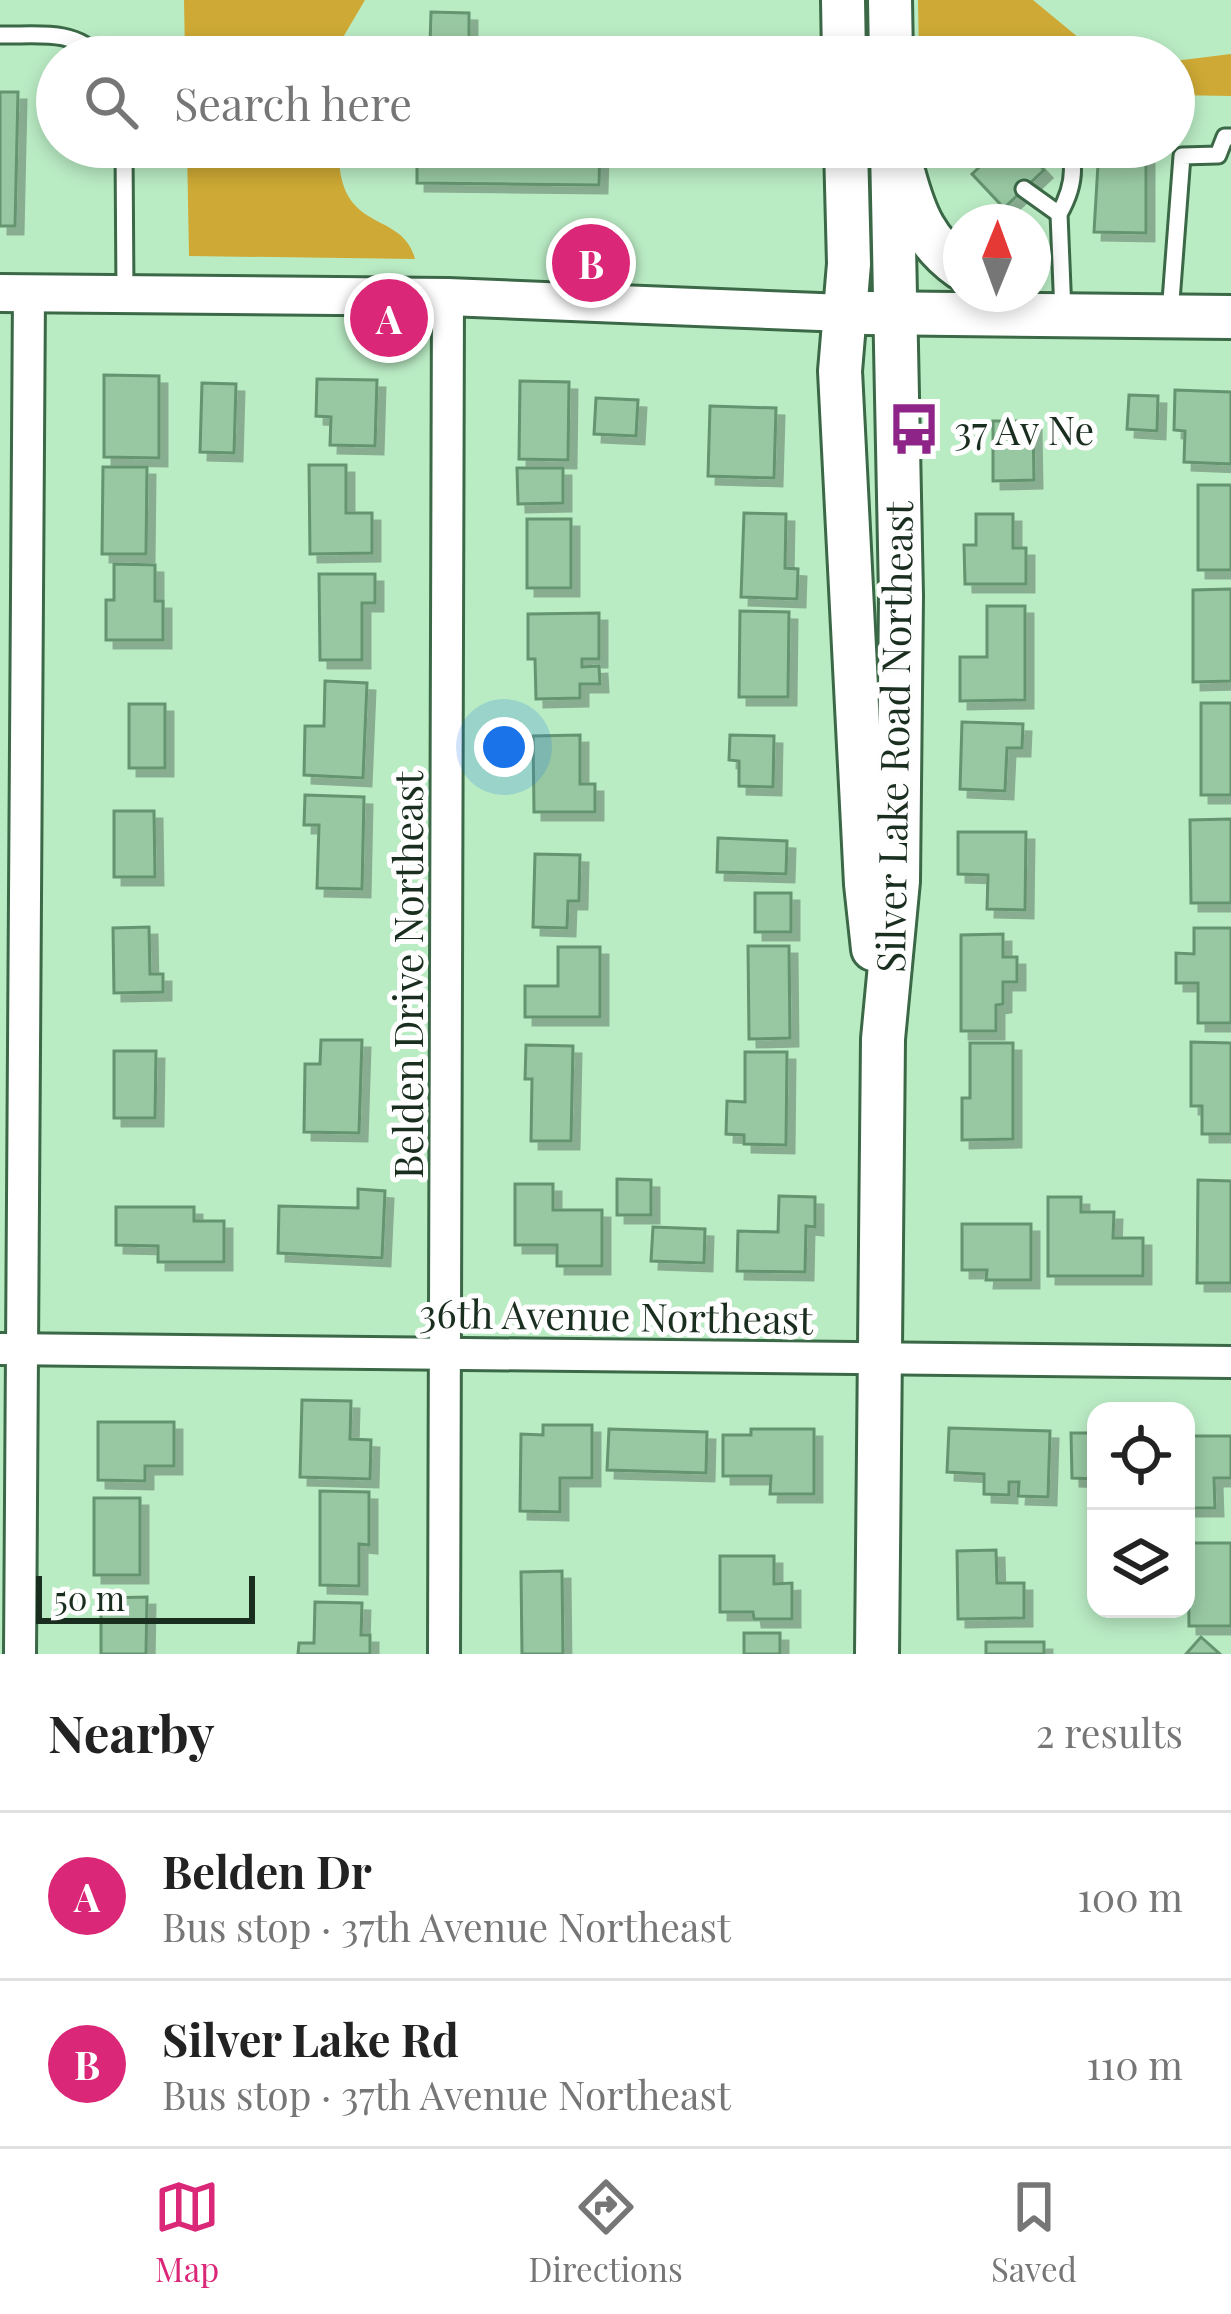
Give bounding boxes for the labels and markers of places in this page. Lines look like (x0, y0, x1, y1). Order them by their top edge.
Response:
pin: B (552, 218, 630, 308)
pin: A (350, 273, 428, 363)
bus stop icon: 37 Av Ne (885, 400, 943, 458)
place label: 37 Av Ne (954, 403, 1094, 455)

